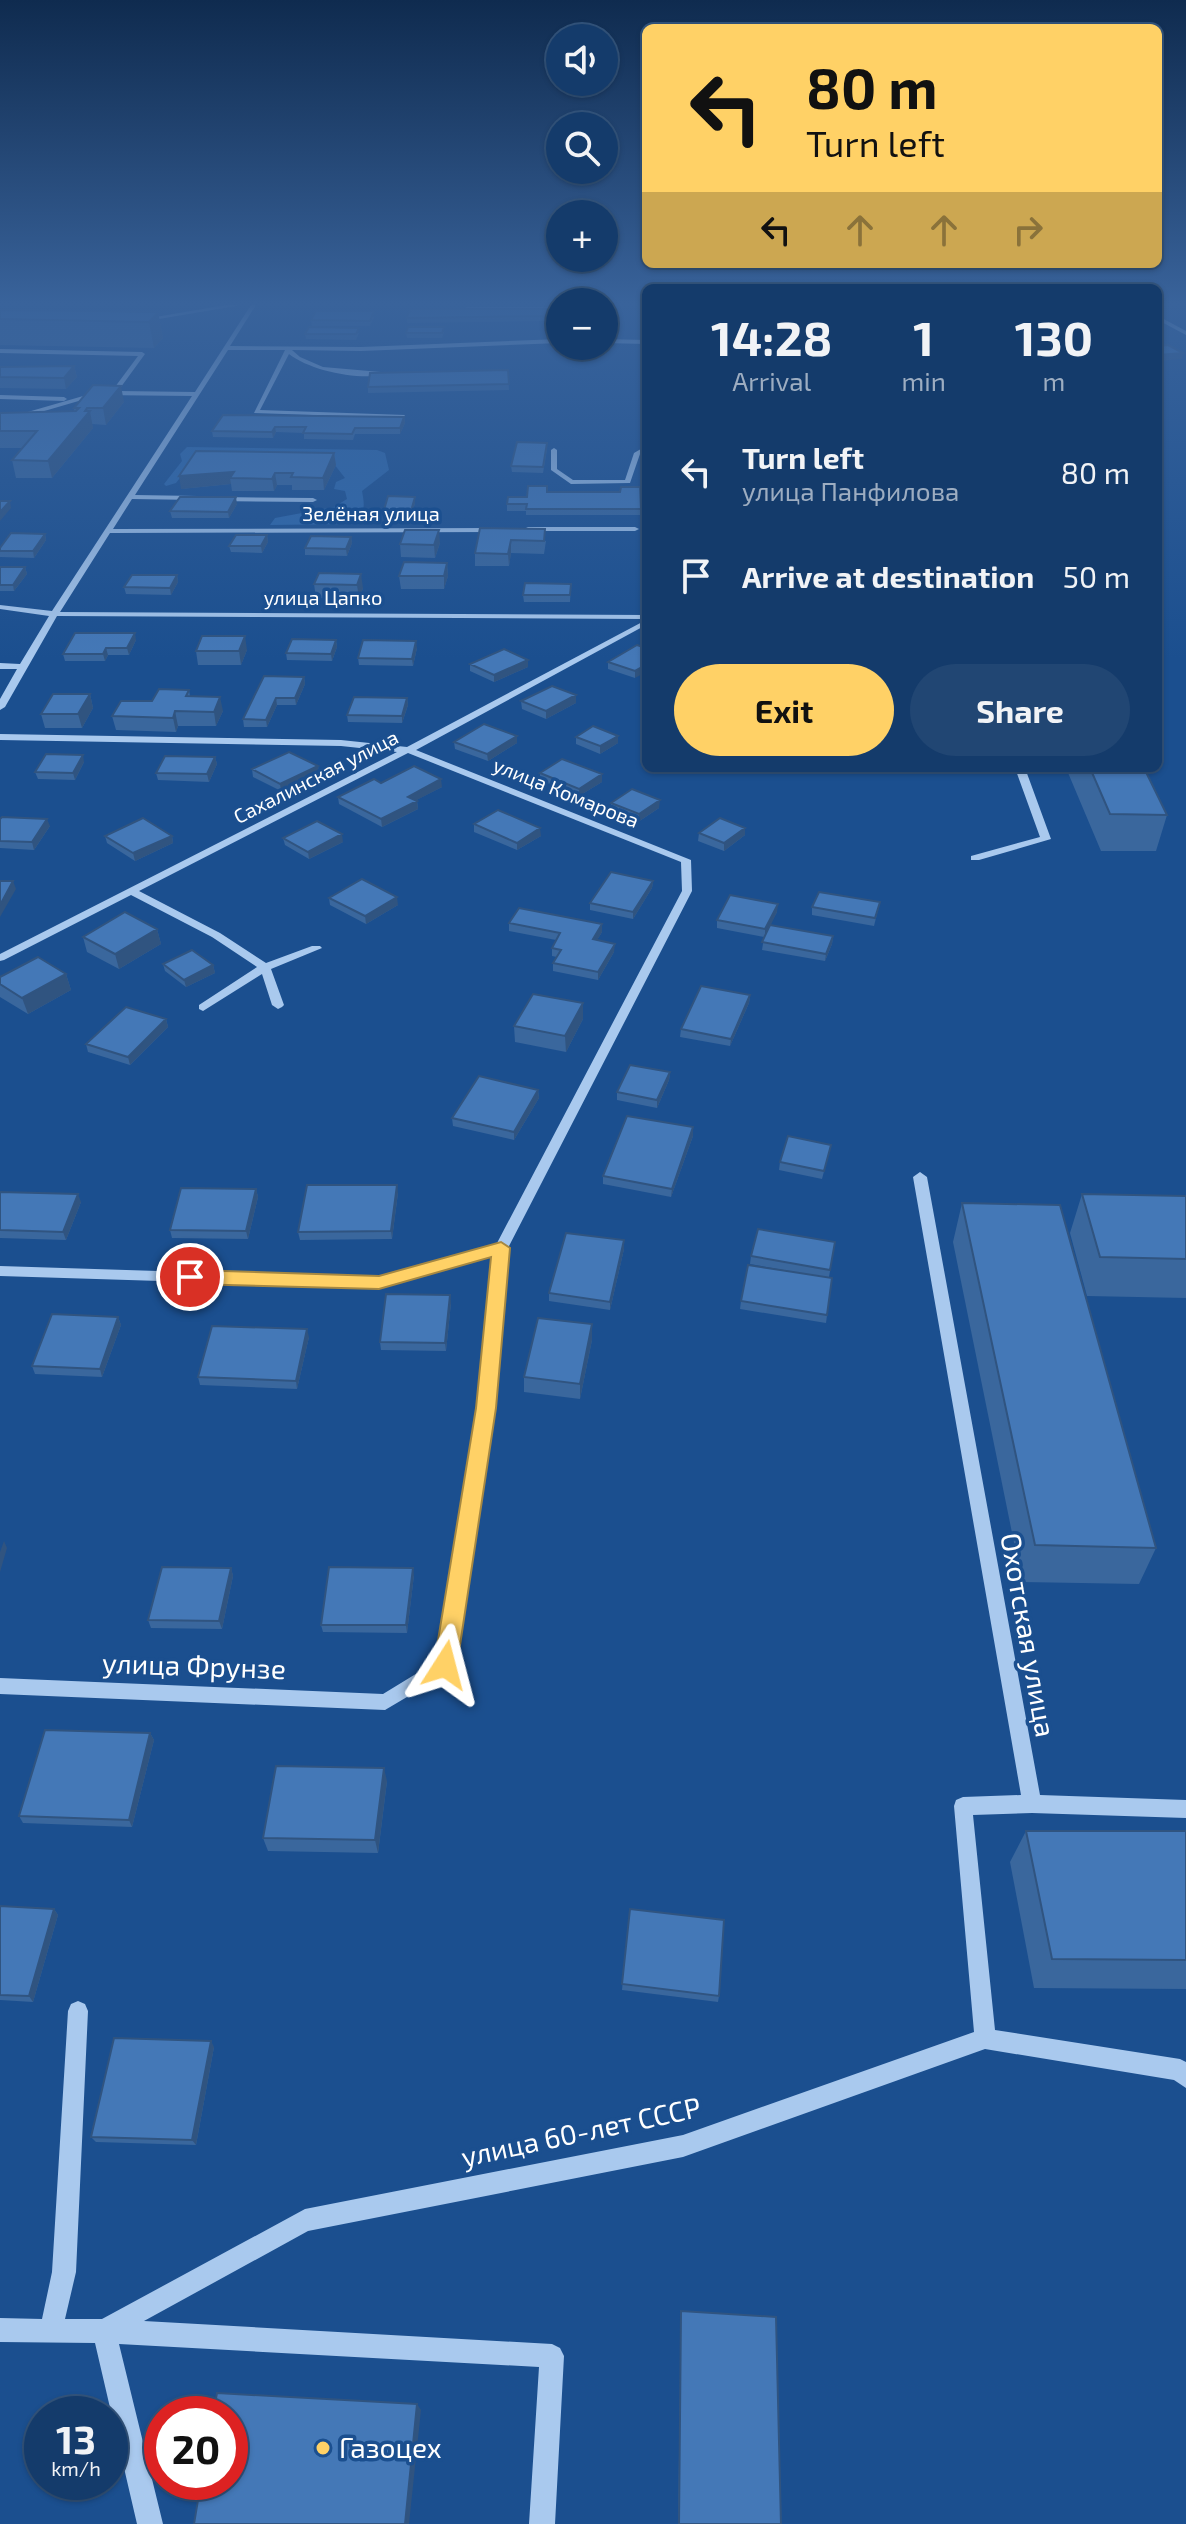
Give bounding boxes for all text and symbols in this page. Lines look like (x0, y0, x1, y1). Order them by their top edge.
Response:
map controls (546, 24, 618, 360)
button: sound (546, 24, 618, 96)
text: 80 m (806, 53, 938, 120)
icon: left (674, 56, 778, 160)
button: search (546, 112, 618, 184)
text: Turn left (806, 121, 945, 164)
button: + (546, 200, 618, 272)
icon: left (754, 208, 798, 252)
icon: ahead (838, 208, 882, 252)
icon: ahead (922, 208, 966, 252)
icon: right (1006, 208, 1050, 252)
button: − (546, 288, 618, 360)
text: 14:28 (711, 308, 832, 366)
text: 1 (913, 308, 934, 366)
text: 130 (1015, 308, 1093, 366)
text: Arrival (732, 365, 811, 396)
text: min (901, 365, 946, 396)
text: m (1042, 365, 1065, 396)
text: Turn left (742, 439, 864, 475)
icon: left (674, 450, 718, 494)
text: 80 m (1061, 454, 1130, 490)
text: улица Панфилова (742, 475, 959, 506)
street label: Зелёная улица (302, 501, 440, 526)
icon: arrive (674, 554, 718, 598)
text: Arrive at destination (742, 558, 1034, 594)
text: 50 m (1063, 558, 1130, 594)
street label: улица Цапко (264, 585, 382, 610)
button: Exit (674, 664, 894, 756)
button: Share (910, 664, 1130, 756)
street label: Сахалинская улица (229, 724, 402, 829)
street label: улица Комарова (490, 752, 643, 833)
pin (156, 1243, 224, 1311)
icon: arrive (168, 1255, 212, 1299)
street label: Охотская улица (994, 1530, 1064, 1739)
position arrow (403, 1623, 487, 1707)
street label: улица Фрунзе (102, 1645, 286, 1685)
street label: улица 60-лет СССР (458, 2089, 704, 2173)
speed limit sign: 20 (144, 2396, 248, 2500)
text: 13 (56, 2414, 96, 2462)
place label: Газоцех (339, 2430, 442, 2464)
marker: Газоцех (314, 2439, 332, 2457)
text: km/h (51, 2456, 101, 2480)

